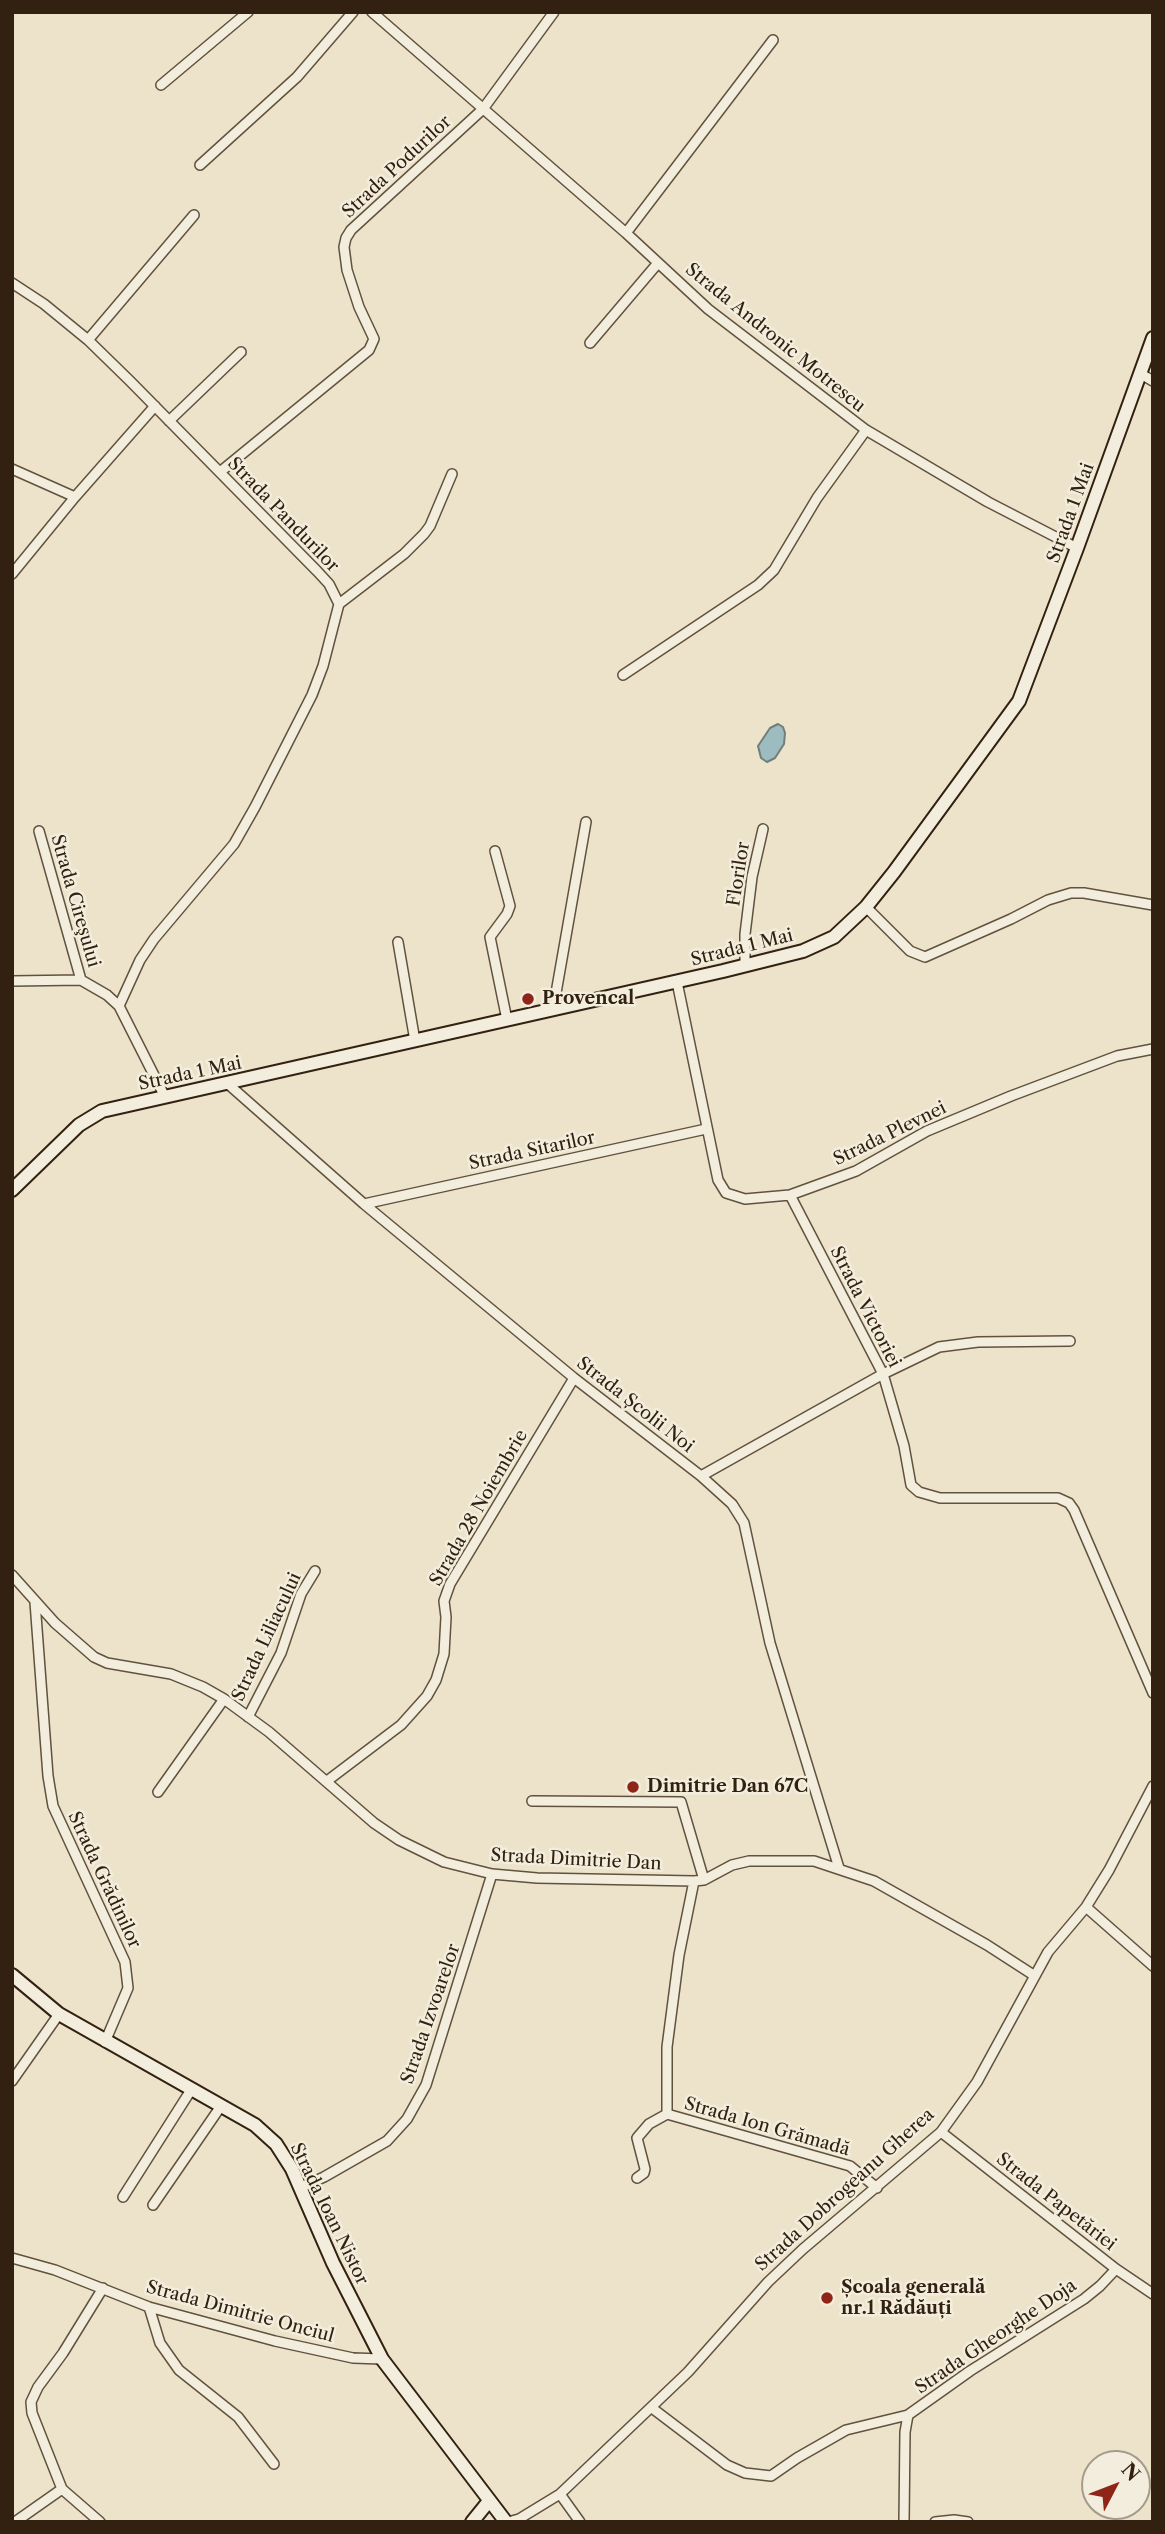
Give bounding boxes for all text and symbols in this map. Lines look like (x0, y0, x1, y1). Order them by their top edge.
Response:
street label: Strada Podurilor (338, 111, 456, 223)
street label: Strada Andronic Motrescu (681, 259, 869, 417)
street label: Strada Pandurilor (223, 453, 343, 577)
street label: Strada 1 Mai (1043, 460, 1099, 566)
street label: Strada Cireşului (46, 832, 104, 970)
street label: Florilor (723, 840, 755, 908)
street label: Strada 1 Mai (689, 925, 795, 971)
place label: Provencal (542, 988, 634, 1010)
marker: Provencal (520, 991, 536, 1007)
street label: Strada 1 Mai (137, 1053, 243, 1095)
street label: Strada Plevnei (830, 1097, 950, 1171)
street label: Strada Sitarilor (467, 1127, 597, 1175)
street label: Strada Victoriei (825, 1243, 905, 1371)
street label: Strada Școlii Noi (572, 1353, 698, 1457)
street label: Strada 28 Noiembrie (425, 1426, 533, 1590)
street label: Strada Liliacului (228, 1569, 306, 1705)
place label: Dimitrie Dan 67C (647, 1776, 808, 1798)
marker: Dimitrie Dan 67C (625, 1779, 641, 1795)
street label: Strada Grădinilor (63, 1808, 145, 1952)
street label: Strada Dimitrie Dan (490, 1845, 662, 1875)
street label: Strada Izvoarelor (397, 1941, 465, 2087)
street label: Strada Ion Grămadă (682, 2093, 852, 2161)
street label: Strada Dobrogeanu Gherea (751, 2104, 939, 2276)
street label: Strada Ioan Nistor (285, 2139, 373, 2289)
street label: Strada Papetăriei (992, 2148, 1120, 2256)
street label: Strada Gheorghe Doja (911, 2275, 1081, 2399)
street label: Strada Dimitrie Onciul (144, 2277, 336, 2347)
place label: Școala generală nr.1 Rădăuți (841, 2277, 986, 2320)
marker: Școala generală nr.1 Rădăuți (819, 2290, 835, 2306)
north arrow (1081, 2450, 1151, 2520)
text: N (1116, 2458, 1145, 2486)

